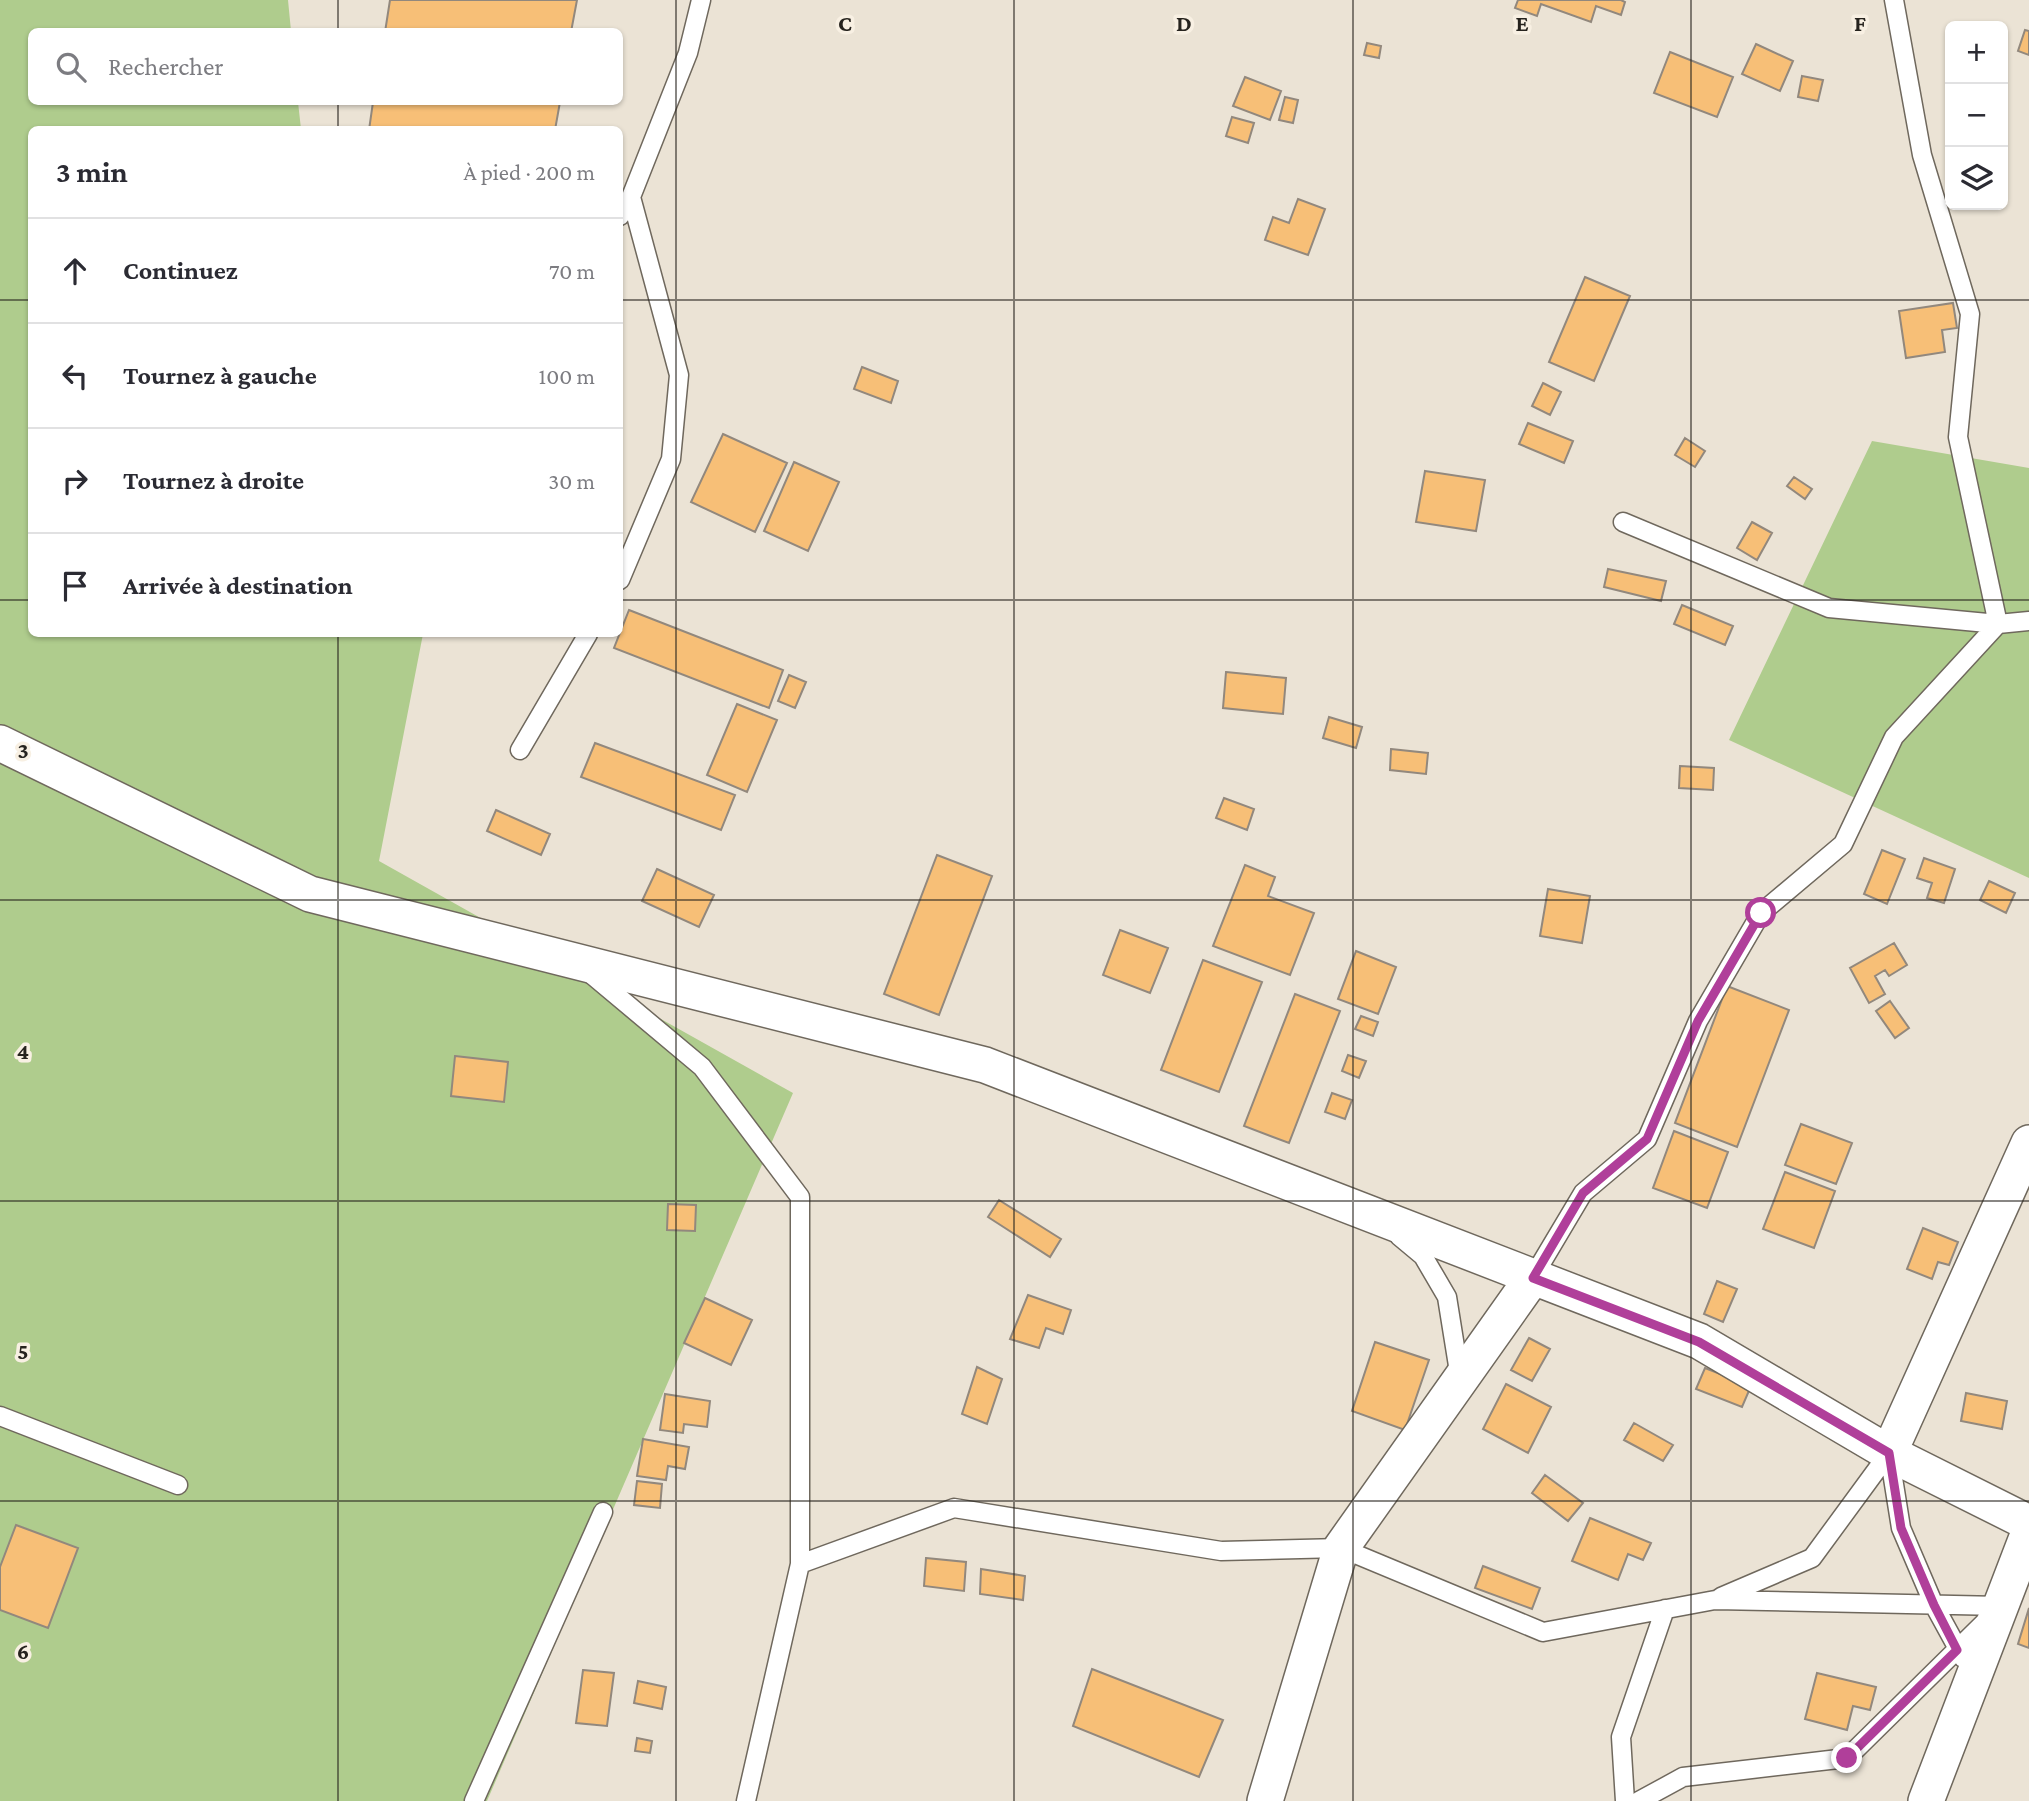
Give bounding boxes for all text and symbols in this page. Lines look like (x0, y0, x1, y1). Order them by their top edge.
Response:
text: C (838, 10, 852, 36)
text: D (1176, 10, 1192, 36)
text: E (1515, 10, 1529, 36)
text: F (1854, 10, 1866, 36)
map controls (1945, 21, 2008, 210)
button: + (1945, 21, 2008, 84)
search box (28, 28, 623, 105)
icon: search (52, 48, 90, 86)
text: Rechercher (108, 52, 224, 81)
button: − (1945, 84, 2008, 147)
button: layers (1945, 147, 2008, 210)
text: 3 min (56, 155, 128, 188)
text: À pied · 200 m (463, 159, 595, 185)
icon: ahead (56, 252, 94, 290)
text: Continuez (123, 256, 238, 285)
text: 70 m (549, 258, 595, 284)
icon: left (56, 357, 94, 395)
text: Tournez à gauche (123, 361, 317, 390)
text: 100 m (539, 363, 595, 389)
icon: right (56, 462, 94, 500)
text: Tournez à droite (123, 466, 304, 495)
text: 30 m (548, 468, 595, 494)
icon: arrive (56, 567, 94, 605)
text: Arrivée à destination (123, 571, 353, 600)
text: 3 (17, 737, 29, 763)
route start (1745, 897, 1776, 928)
text: 4 (17, 1038, 29, 1064)
text: 5 (17, 1338, 29, 1364)
text: 6 (17, 1638, 29, 1664)
route end (1831, 1742, 1862, 1773)

